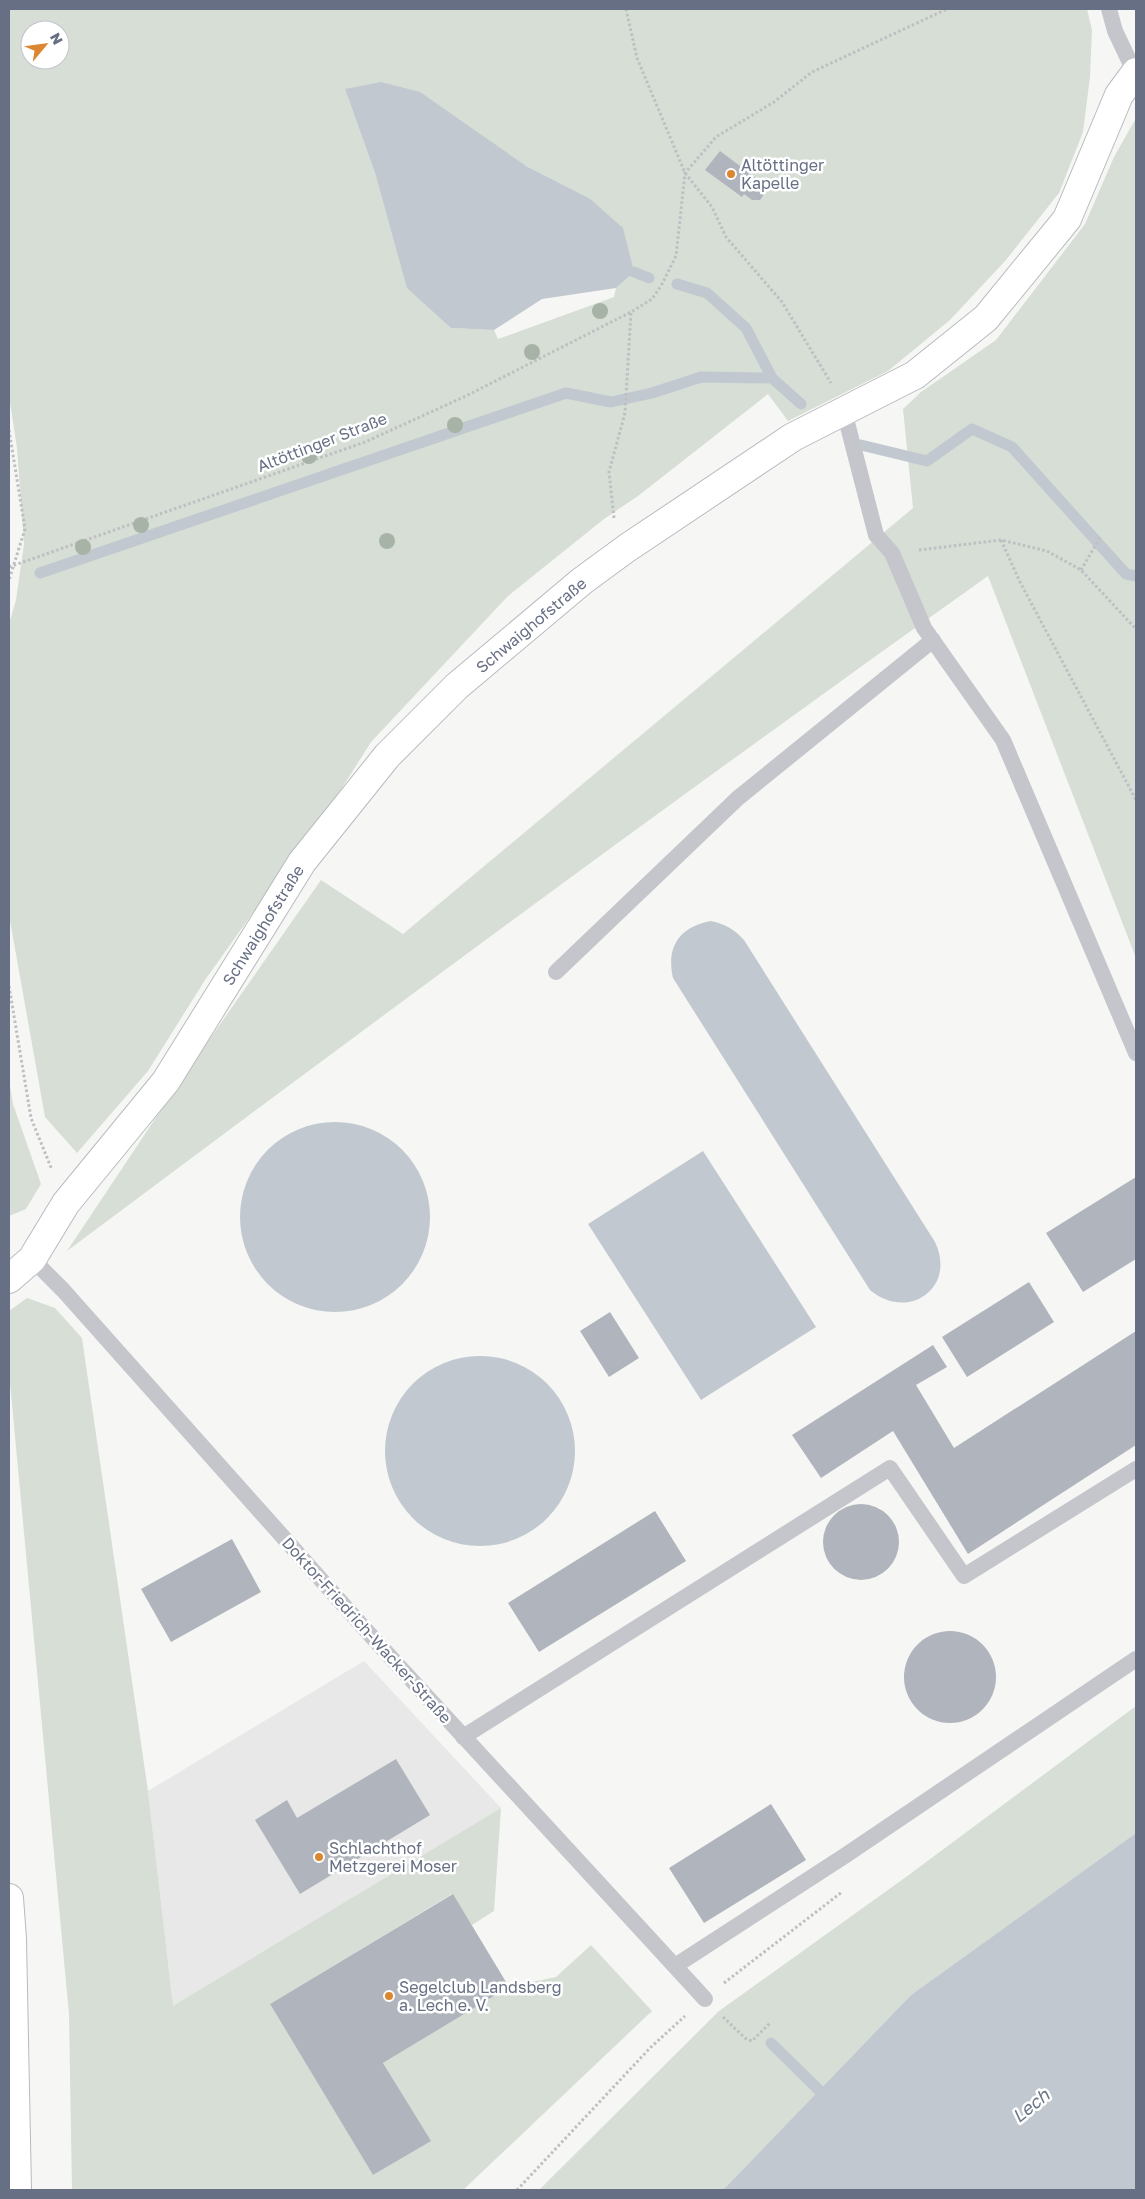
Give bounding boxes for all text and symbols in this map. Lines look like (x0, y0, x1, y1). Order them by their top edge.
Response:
north arrow (20, 20, 70, 70)
text: N (47, 30, 67, 47)
place label: Altöttinger Kapelle (741, 155, 824, 193)
marker: Altöttinger Kapelle (725, 168, 737, 180)
street label: Altöttinger Straße (254, 408, 390, 476)
street label: Schwaighofstraße (472, 573, 590, 677)
street label: Schwaighofstraße (218, 861, 308, 989)
street label: Doktor-Friedrich-Wacker-Straße (278, 1533, 456, 1727)
place label: Schlachthof Metzgerei Moser (329, 1838, 457, 1876)
marker: Schlachthof Metzgerei Moser (313, 1851, 325, 1863)
place label: Segelclub Landsberg a. Lech e. V. (399, 1977, 561, 2015)
marker: Segelclub Landsberg a. Lech e. V. (383, 1990, 395, 2002)
water label: Lech (1007, 2083, 1054, 2127)

